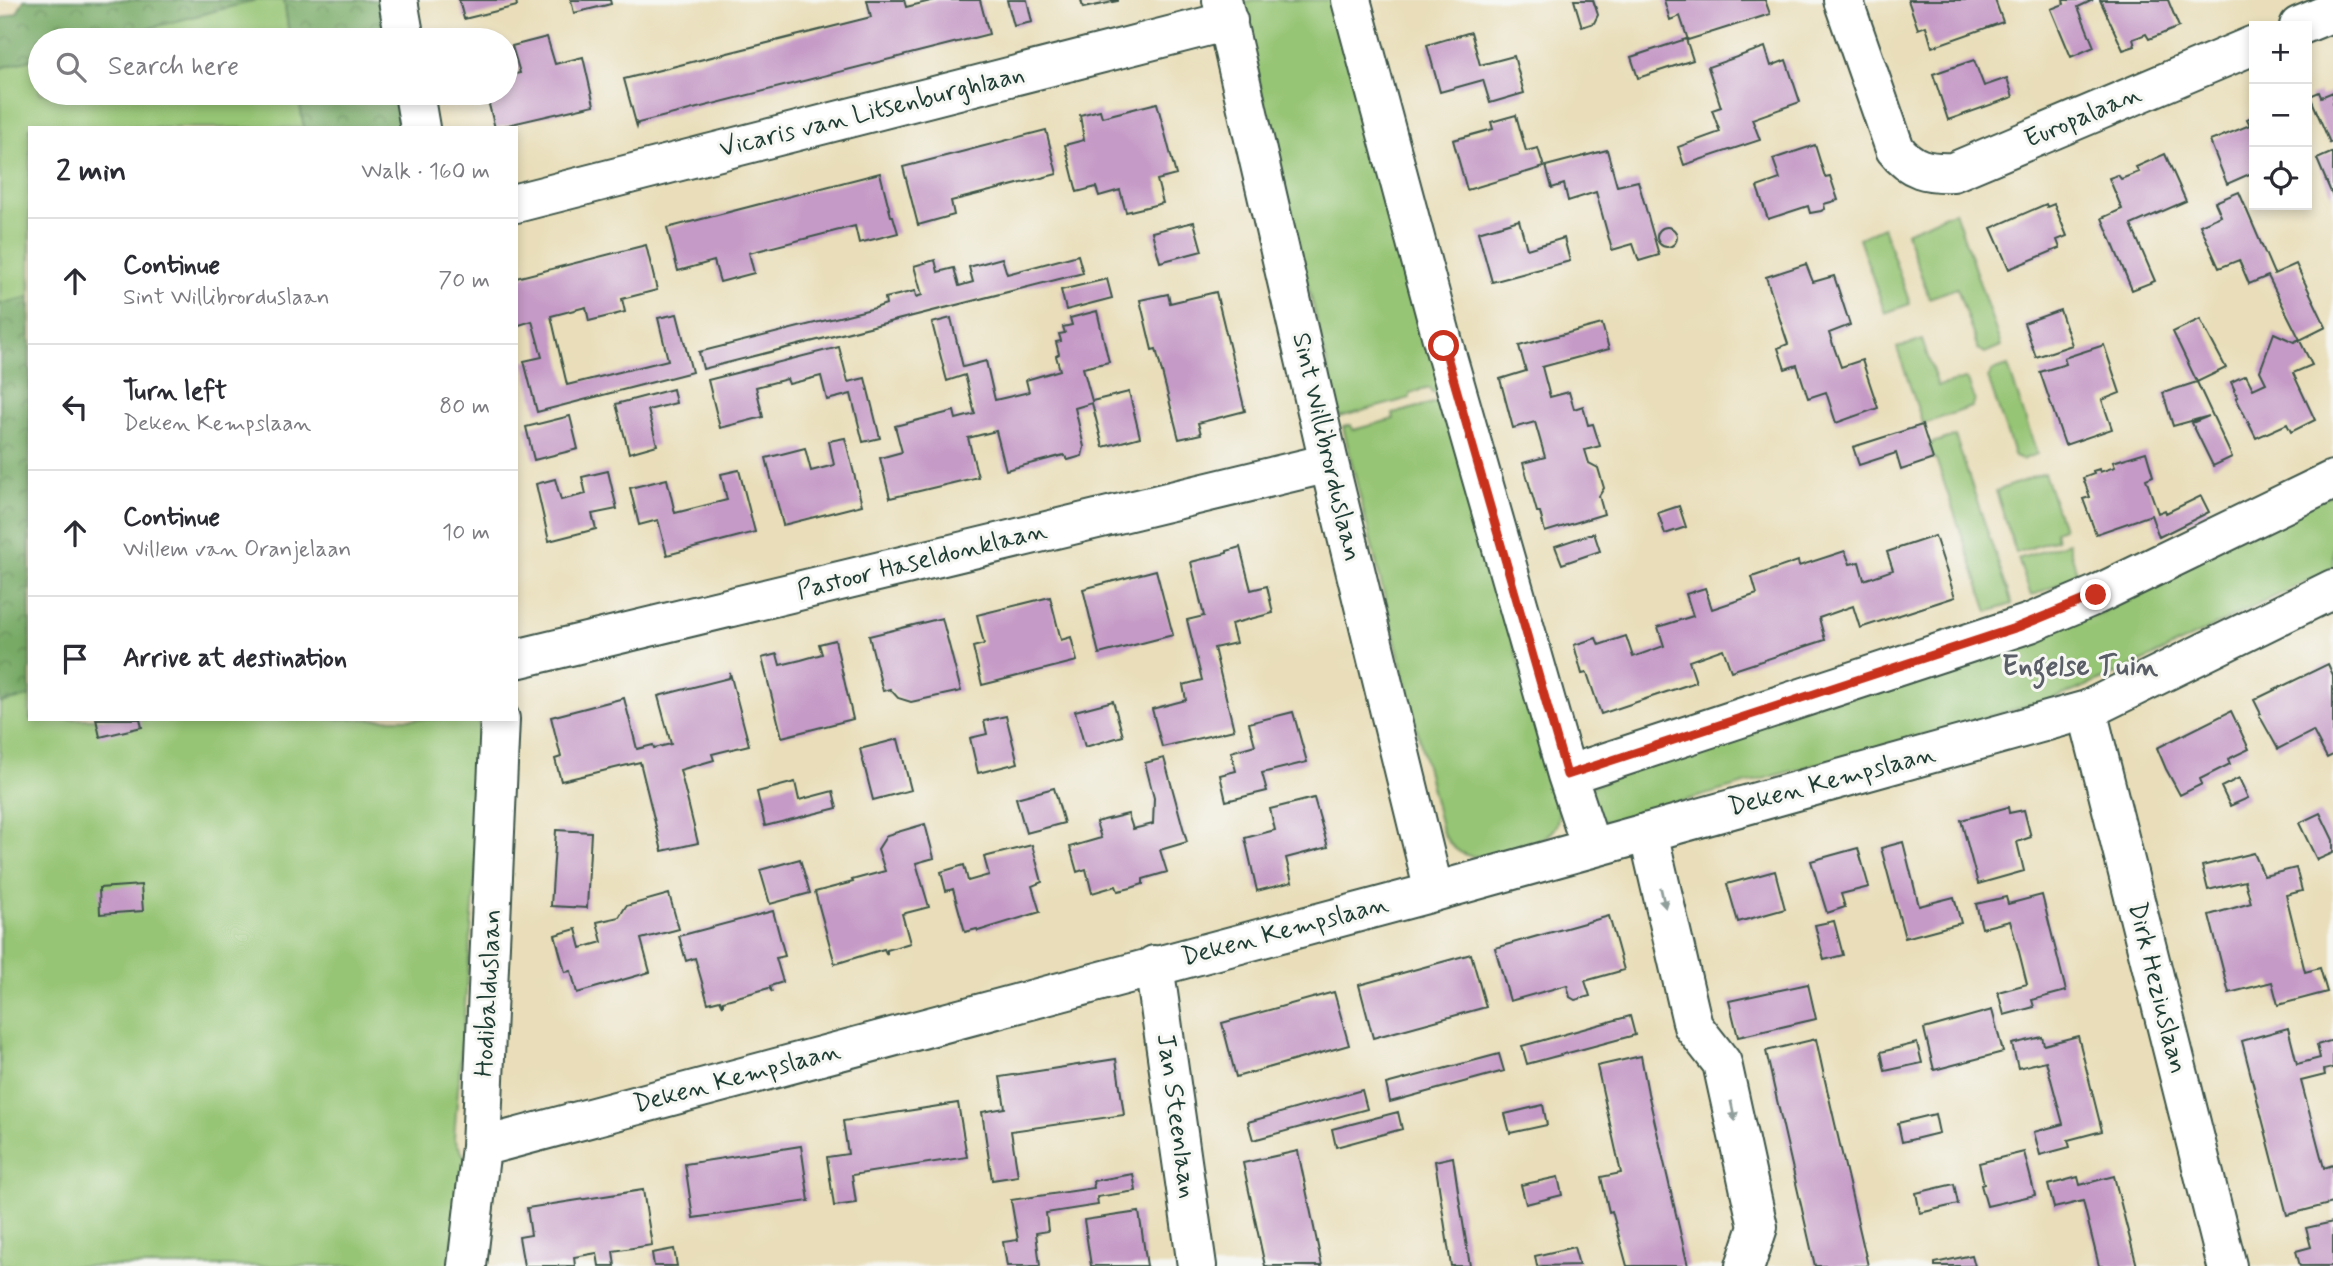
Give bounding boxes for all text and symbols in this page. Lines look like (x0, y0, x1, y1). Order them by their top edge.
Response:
map controls (2249, 21, 2312, 210)
button: + (2249, 21, 2312, 84)
search box (28, 28, 518, 105)
icon: search (52, 48, 90, 86)
text: Search here (108, 50, 239, 84)
street label: Vicaris van Litsenburghlaan (716, 58, 1028, 166)
street label: Europalaan (2019, 77, 2147, 157)
button: − (2249, 84, 2312, 147)
button: locate (2249, 147, 2312, 210)
text: 2 min (56, 152, 126, 191)
text: Walk · 160 m (361, 157, 490, 187)
text: Continue (123, 249, 220, 283)
icon: ahead (56, 262, 94, 300)
text: 70 m (438, 266, 490, 296)
text: Sint Willibrorduslaan (123, 283, 330, 313)
street label: Sint Willibrorduslaan (1283, 329, 1369, 565)
route start (1428, 330, 1459, 361)
text: Turn left (123, 375, 227, 409)
icon: left (56, 388, 94, 426)
text: 80 m (439, 392, 490, 422)
text: Deken Kempslaan (123, 409, 311, 439)
text: Continue (123, 501, 220, 535)
icon: ahead (56, 514, 94, 552)
street label: Pastoor Haseldonklaan (794, 514, 1050, 608)
text: 10 m (442, 518, 490, 548)
text: Willem van Oranjelaan (123, 535, 351, 565)
route end (2080, 579, 2111, 610)
icon: arrive (56, 640, 94, 678)
text: Arrive at destination (123, 642, 347, 676)
district label: Engelse Tuin (2002, 649, 2159, 689)
street label: Deken Kempslaan (1725, 737, 1939, 825)
street label: Deken Kempslaan (1178, 887, 1392, 975)
one-way arrow (1658, 887, 1669, 909)
street label: Dirk Heziuslaan (2119, 899, 2195, 1077)
street label: Hodibalduslaan (468, 908, 510, 1078)
street label: Jan Steenlaan (1148, 1031, 1204, 1201)
street label: Deken Kempslaan (630, 1034, 844, 1122)
one-way arrow (1727, 1100, 1738, 1122)

